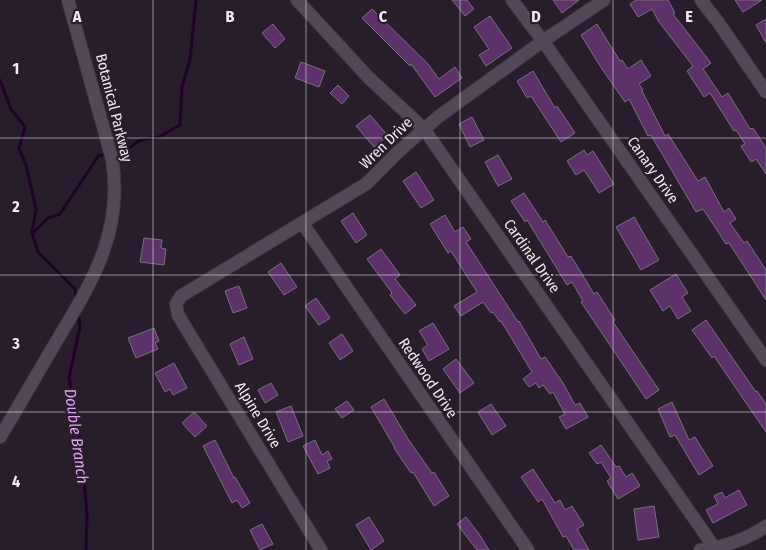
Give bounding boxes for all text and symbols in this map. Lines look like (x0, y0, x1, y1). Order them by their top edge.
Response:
text: A (72, 7, 82, 26)
text: B (226, 7, 235, 26)
text: C (379, 7, 388, 26)
text: D (531, 7, 541, 26)
text: E (685, 7, 693, 26)
street label: Botanical Parkway (92, 52, 136, 164)
text: 1 (13, 59, 19, 78)
street label: Wren Drive (356, 113, 416, 173)
street label: Canary Drive (623, 133, 683, 207)
text: 2 (11, 197, 20, 216)
street label: Cardinal Drive (500, 216, 564, 296)
text: 3 (11, 334, 20, 353)
street label: Redwood Drive (395, 335, 461, 421)
street label: Alpine Drive (231, 379, 285, 451)
water label: Double Branch (60, 387, 93, 485)
text: 4 (12, 472, 20, 491)

